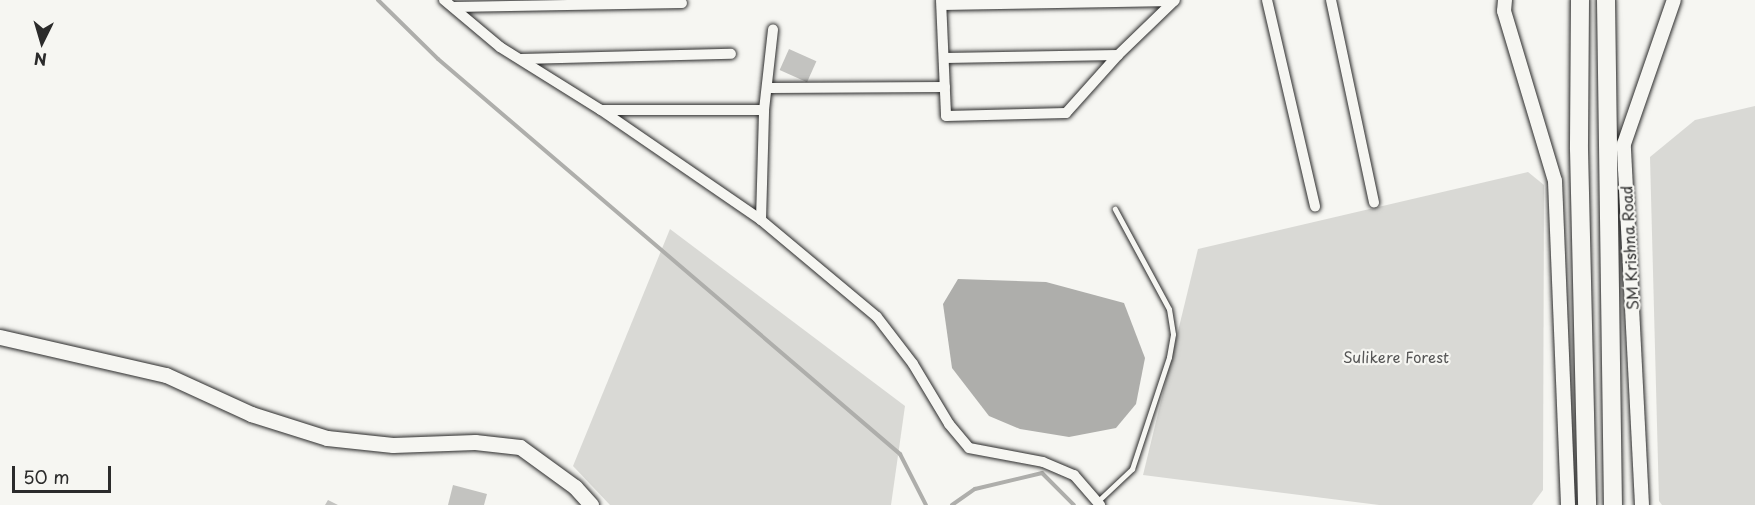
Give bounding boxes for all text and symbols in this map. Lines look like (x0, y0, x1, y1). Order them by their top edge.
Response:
north arrow (12, 12, 72, 72)
text: N (33, 47, 48, 72)
street label: SM Krishna Road (1617, 185, 1641, 311)
park label: Sulikere Forest (1342, 348, 1450, 366)
scale bar (15, 454, 114, 492)
text: 50 m (23, 463, 70, 490)

